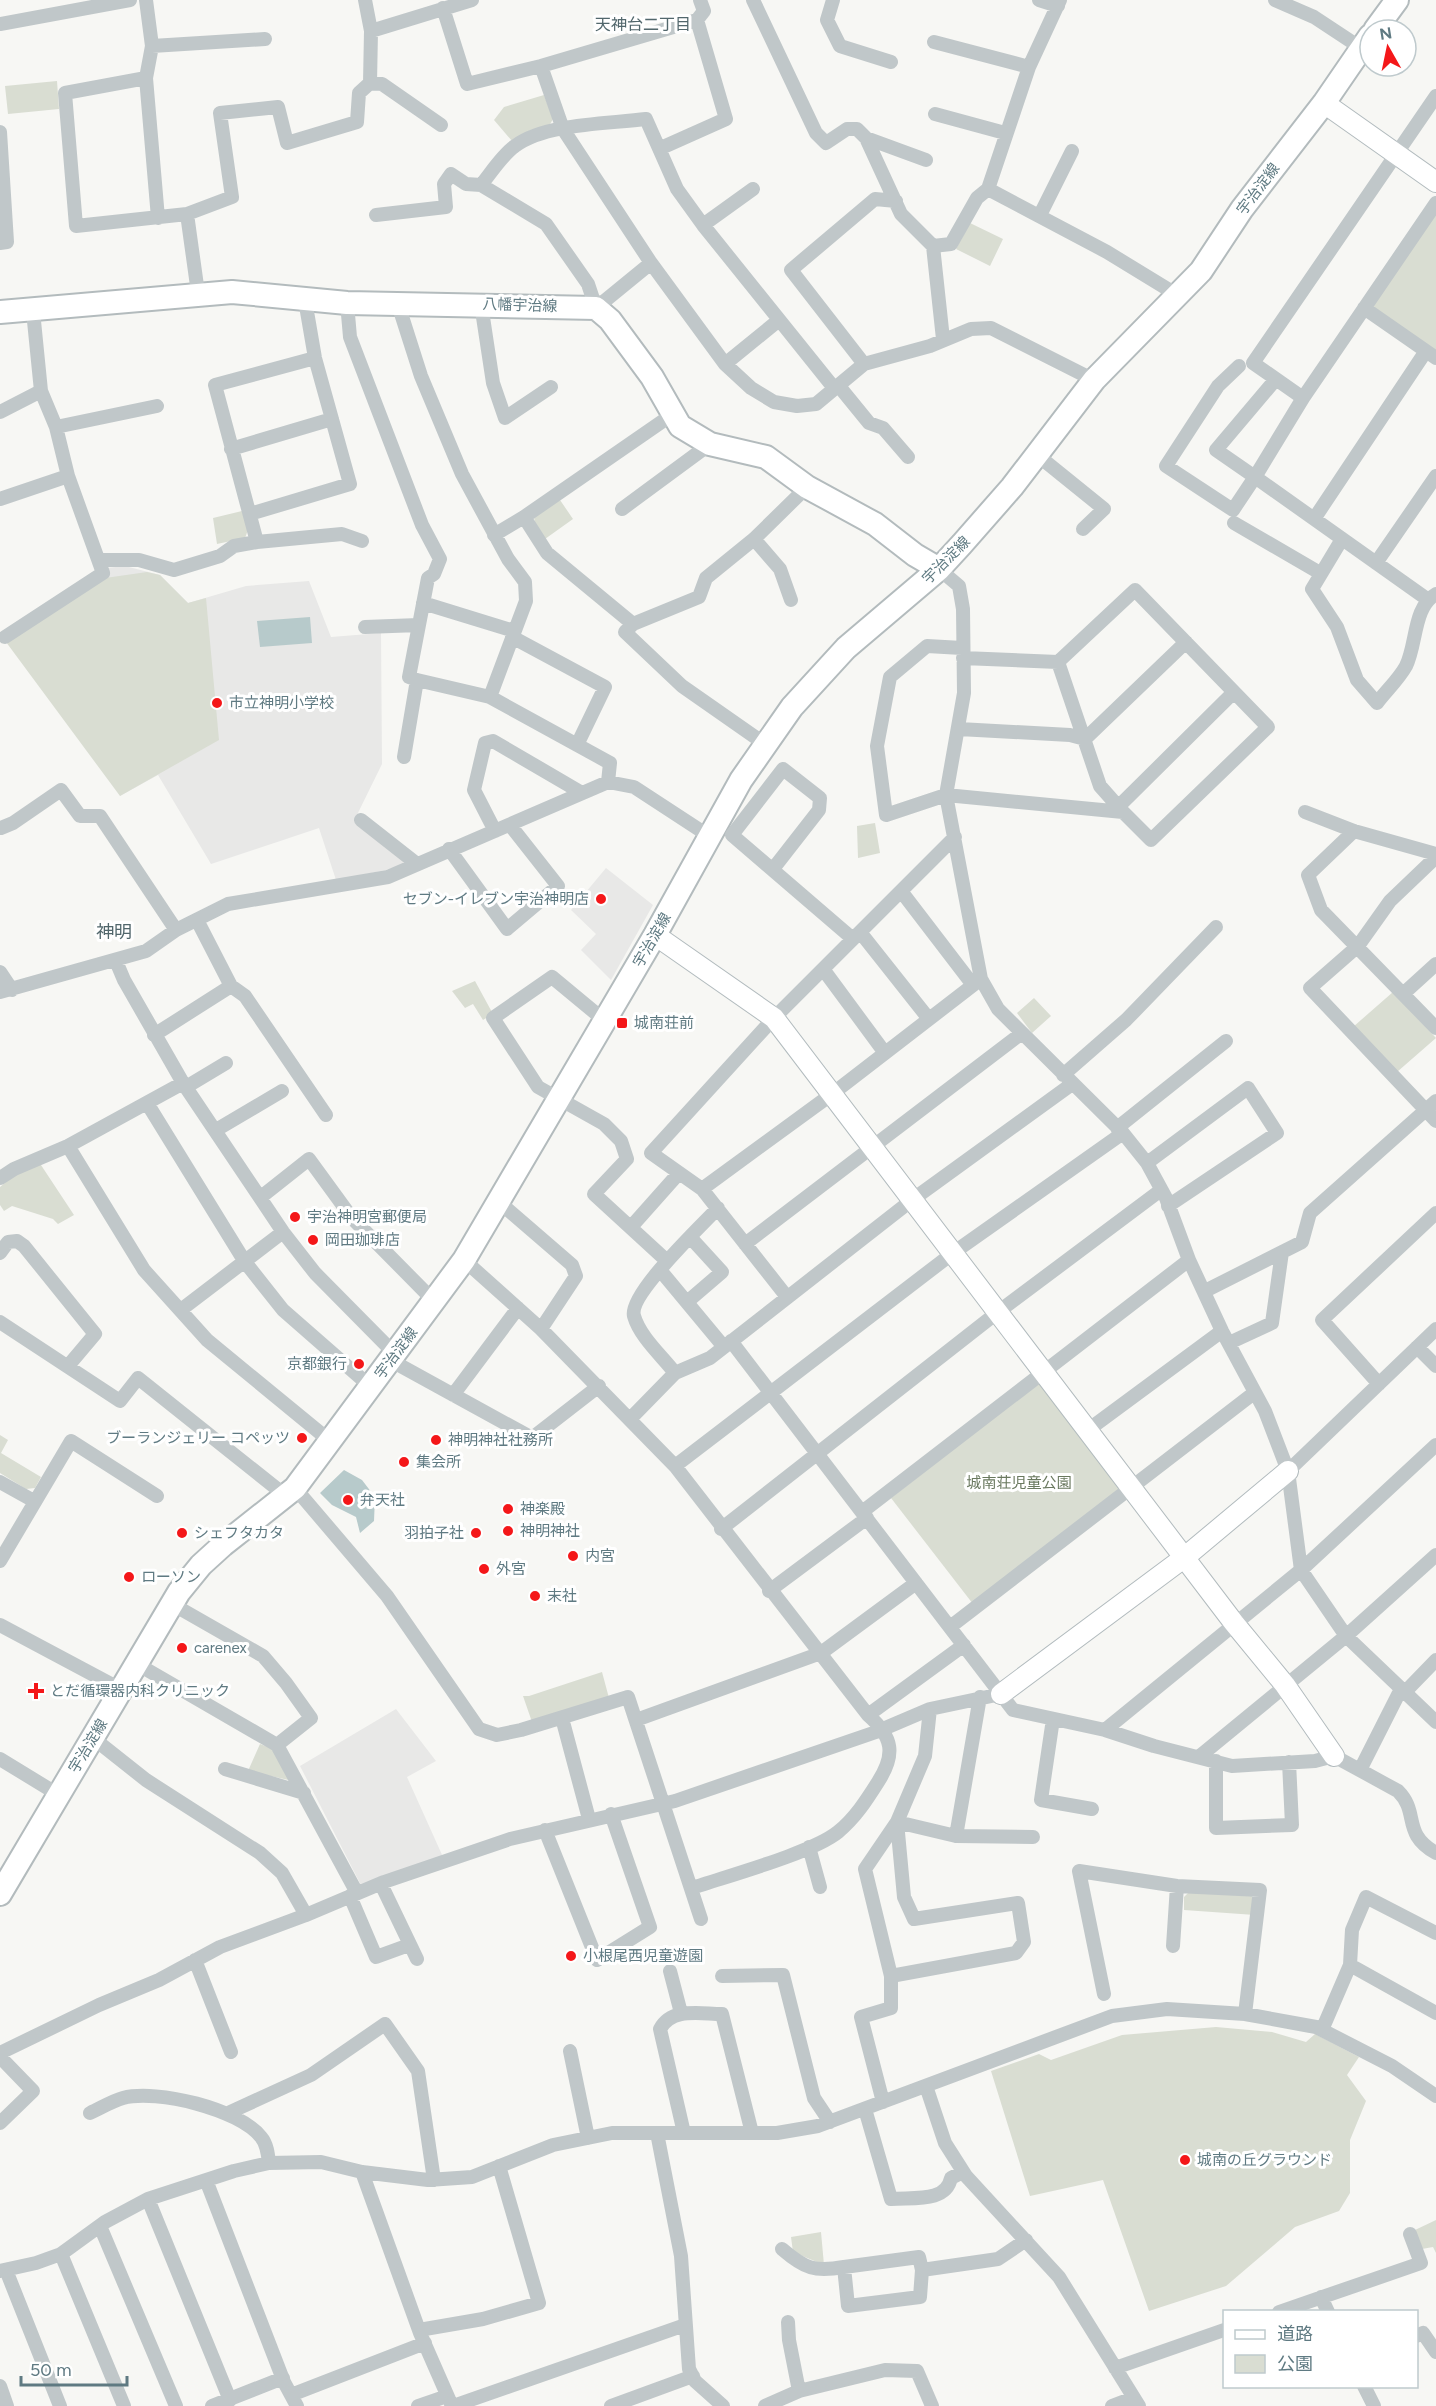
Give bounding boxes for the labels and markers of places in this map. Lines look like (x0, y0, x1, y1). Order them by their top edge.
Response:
place label: 市立神明小学校 (229, 694, 334, 712)
marker: 市立神明小学校 (210, 696, 224, 710)
place label: セブン-イレブン宇治神明店 (403, 890, 589, 908)
marker: セブン-イレブン宇治神明店 (594, 892, 608, 906)
place label: 城南荘前 (634, 1014, 694, 1032)
marker: 城南荘前 (615, 1016, 629, 1030)
place label: 宇治神明宮郵便局 (307, 1208, 427, 1226)
marker: 宇治神明宮郵便局 (288, 1210, 302, 1224)
place label: 岡田珈琲店 (325, 1231, 400, 1249)
marker: 岡田珈琲店 (306, 1233, 320, 1247)
place label: 京都銀行 (287, 1355, 347, 1373)
marker: 京都銀行 (352, 1357, 366, 1371)
place label: ブーランジェリー コペッツ (106, 1429, 290, 1447)
marker: ブーランジェリー コペッツ (295, 1431, 309, 1445)
place label: 神明神社社務所 (448, 1431, 553, 1449)
marker: 神明神社社務所 (429, 1433, 443, 1447)
place label: 集会所 (416, 1453, 461, 1471)
marker: 集会所 (397, 1455, 411, 1469)
place label: 弁天社 (360, 1491, 405, 1509)
marker: 弁天社 (341, 1493, 355, 1507)
place label: 神楽殿 (520, 1500, 565, 1518)
marker: 神楽殿 (501, 1502, 515, 1516)
place label: 神明神社 (520, 1522, 580, 1540)
place label: シェフタカタ (194, 1524, 284, 1542)
place label: 羽拍子社 (404, 1524, 464, 1542)
marker: 神明神社 (501, 1524, 515, 1538)
marker: シェフタカタ (175, 1526, 189, 1540)
marker: 羽拍子社 (469, 1526, 483, 1540)
place label: 内宮 (585, 1547, 615, 1565)
marker: 内宮 (566, 1549, 580, 1563)
place label: 外宮 (496, 1560, 526, 1578)
marker: 外宮 (477, 1562, 491, 1576)
place label: ローソン (141, 1568, 201, 1586)
marker: ローソン (122, 1570, 136, 1584)
place label: 末社 (547, 1587, 577, 1605)
marker: 末社 (528, 1589, 542, 1603)
place label: carenex (194, 1639, 247, 1657)
marker: carenex (175, 1641, 189, 1655)
marker: とだ循環器内科クリニック (27, 1682, 45, 1700)
place label: とだ循環器内科クリニック (50, 1682, 230, 1700)
place label: 小根尾西児童遊園 (583, 1947, 703, 1965)
marker: 小根尾西児童遊園 (564, 1949, 578, 1963)
place label: 城南の丘グラウンド (1197, 2151, 1332, 2169)
marker: 城南の丘グラウンド (1178, 2153, 1192, 2167)

